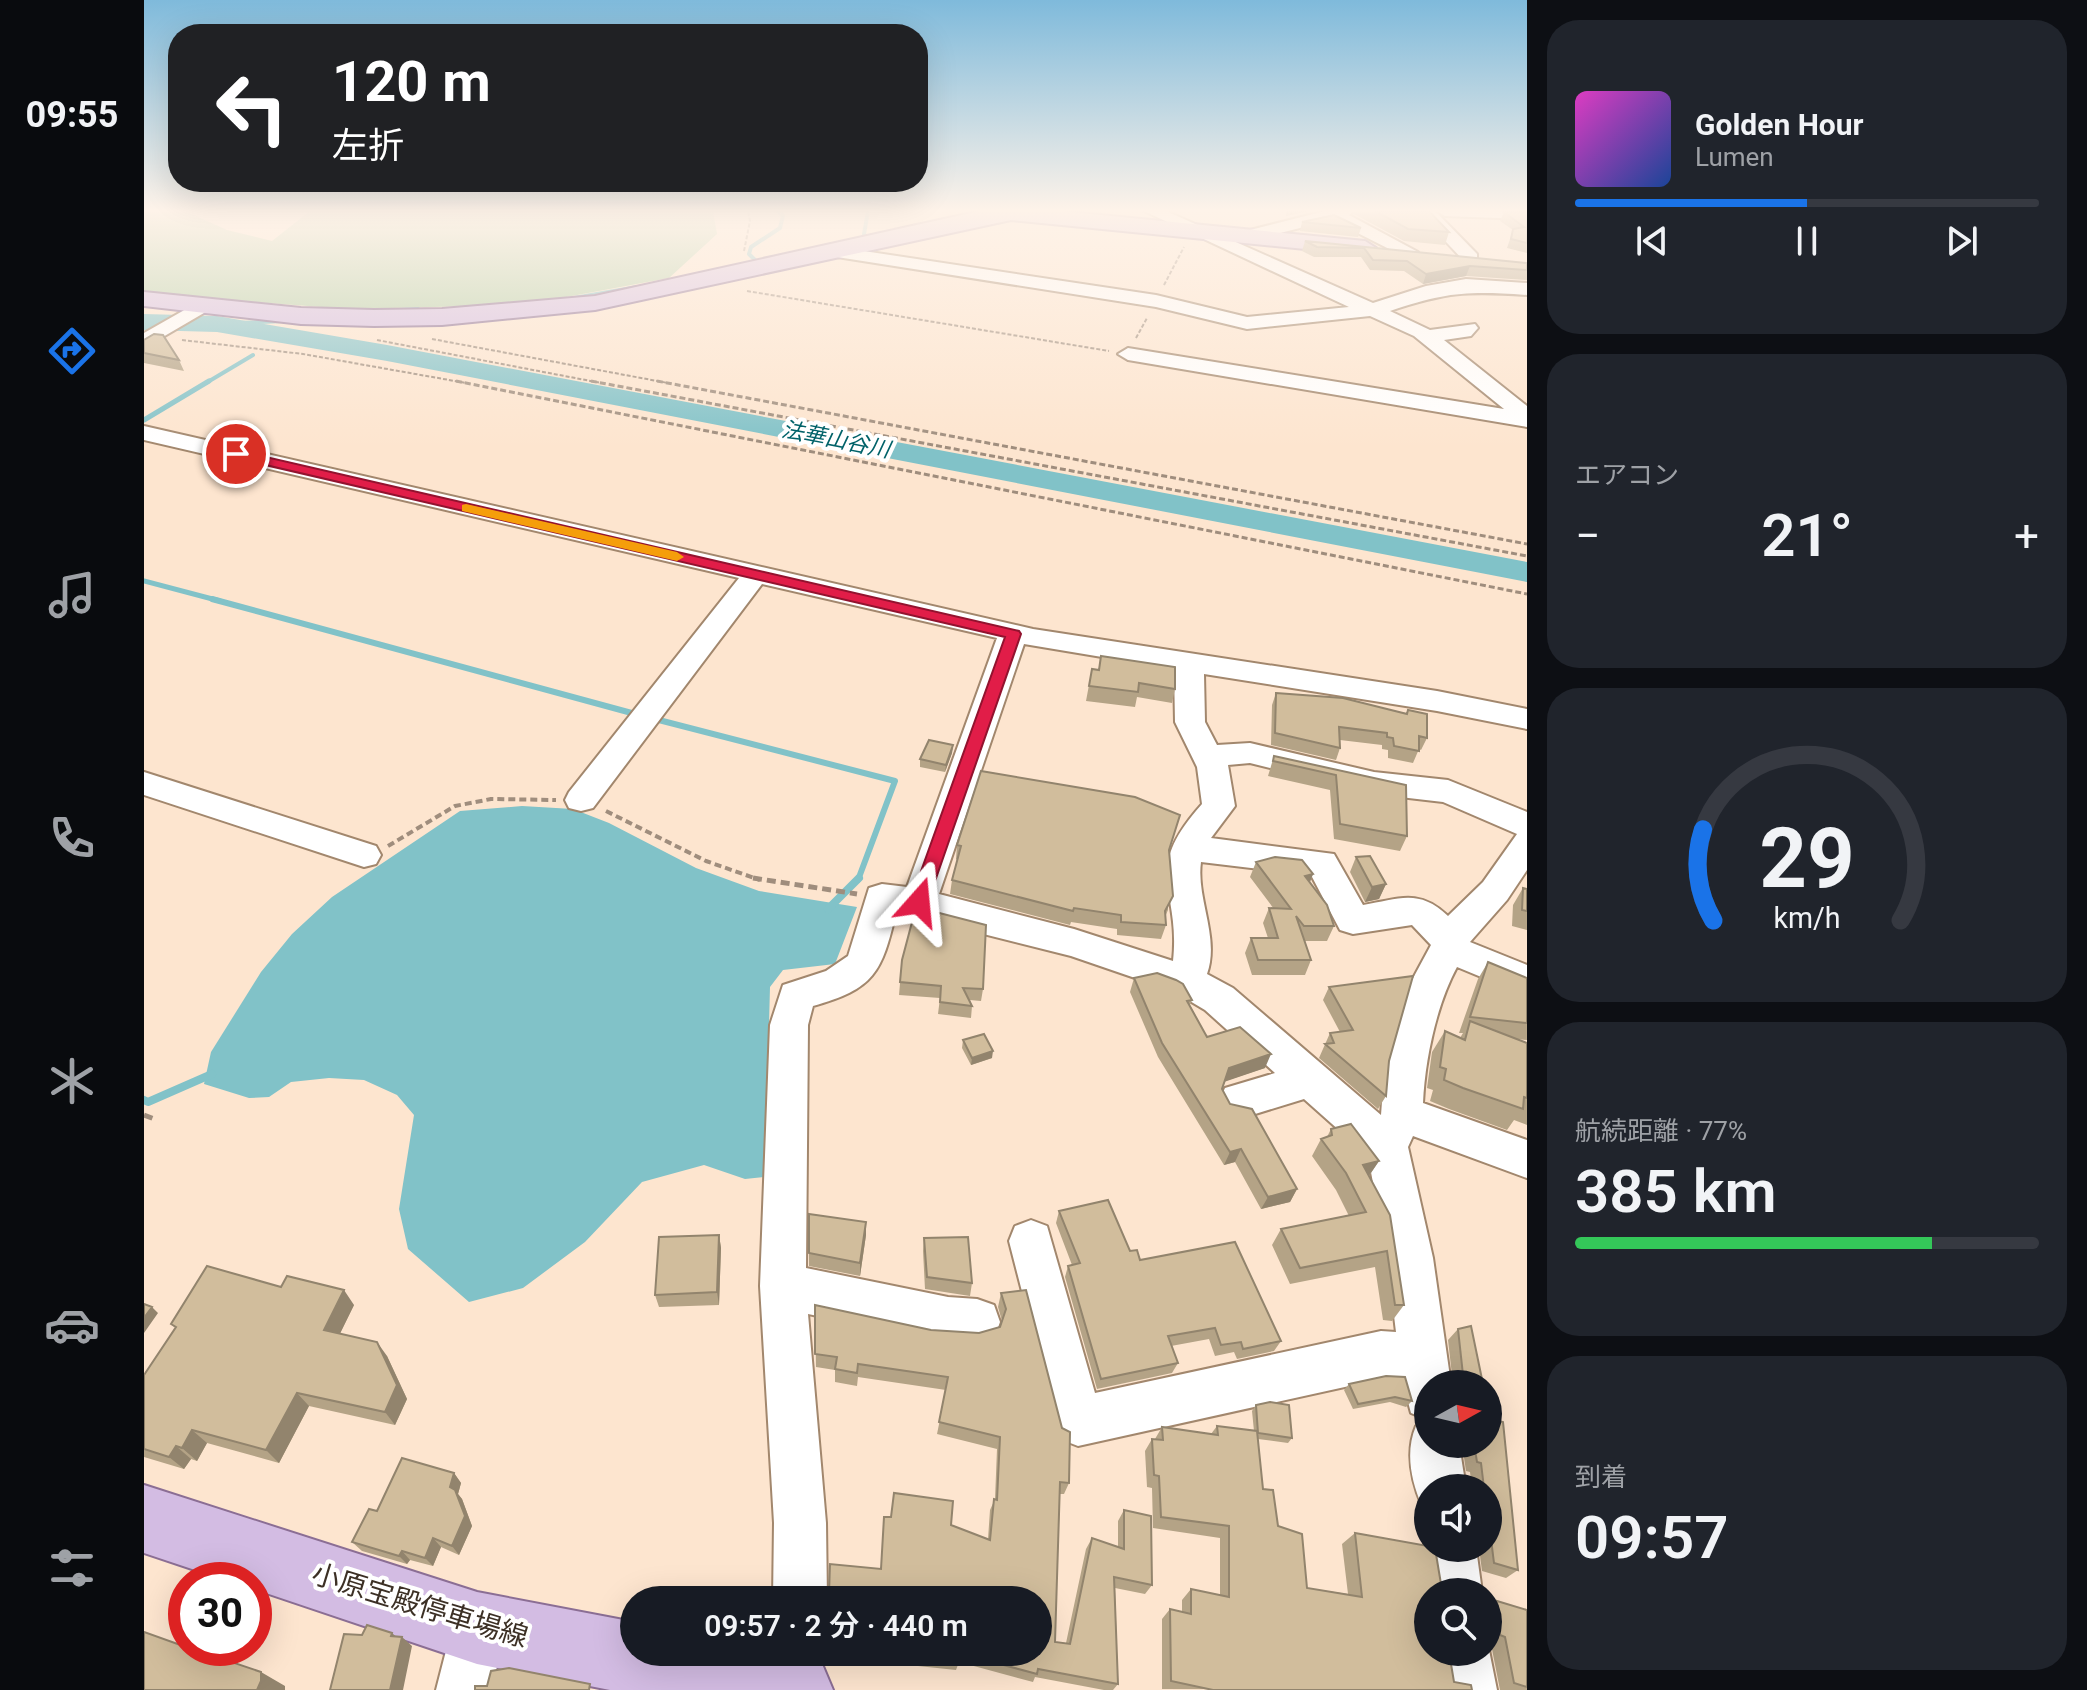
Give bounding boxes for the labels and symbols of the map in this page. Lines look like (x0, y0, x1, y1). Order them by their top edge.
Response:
water label: 法華山谷川 (780, 417, 894, 463)
pin (202, 420, 270, 488)
position arrow (877, 860, 961, 944)
north arrow (1414, 1370, 1502, 1458)
street label: 小原宝殿停車場線 (308, 1557, 532, 1654)
speed limit sign: 30 (168, 1562, 272, 1666)

